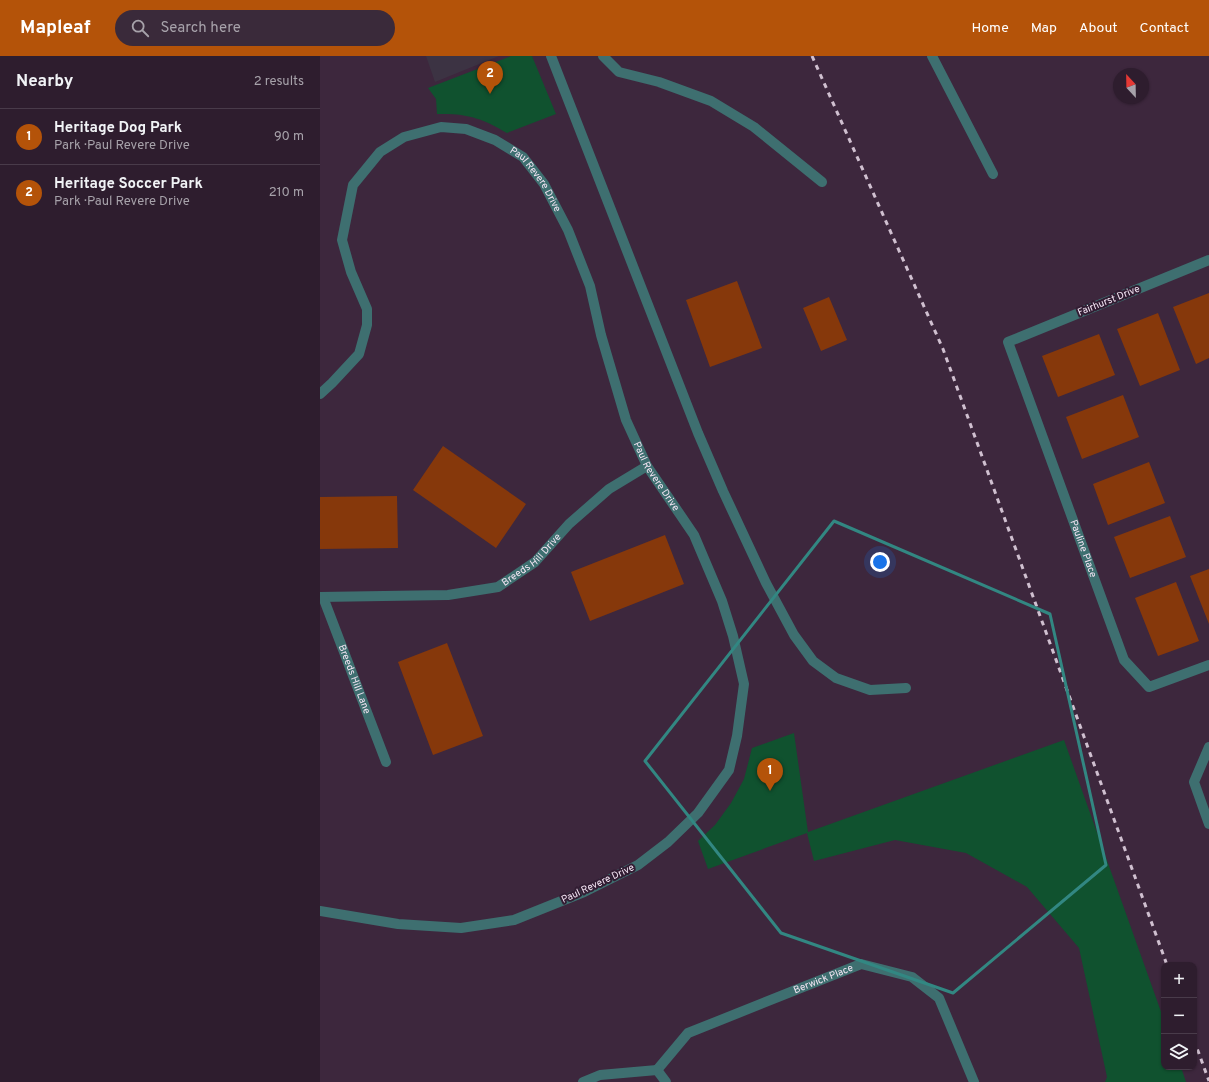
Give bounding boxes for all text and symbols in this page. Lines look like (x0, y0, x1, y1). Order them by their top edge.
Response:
search box (115, 10, 395, 46)
text: Mapleaf (20, 16, 91, 40)
icon: search (129, 17, 151, 39)
text: Search here (161, 19, 241, 38)
text: Home (972, 20, 1009, 37)
text: Map (1031, 20, 1057, 37)
text: About (1079, 20, 1118, 37)
text: Contact (1140, 20, 1189, 37)
pin: 2 (477, 61, 503, 94)
north arrow (1113, 68, 1149, 104)
text: Nearby (16, 71, 73, 93)
text: 2 results (254, 74, 304, 90)
text: Heritage Dog Park (54, 119, 182, 138)
text: 1 (26, 129, 32, 145)
text: 90 m (274, 129, 304, 145)
text: Park · Paul Revere Drive (54, 138, 190, 154)
street label: Paul Revere Drive (507, 144, 564, 214)
text: Heritage Soccer Park (54, 175, 203, 194)
text: 2 (25, 185, 33, 201)
text: 210 m (269, 185, 304, 201)
text: Park · Paul Revere Drive (54, 194, 190, 210)
street label: Fairhurst Drive (1076, 283, 1142, 319)
street label: Paul Revere Drive (630, 440, 682, 514)
street label: Pauline Place (1067, 518, 1100, 579)
street label: Breeds Hill Drive (499, 531, 564, 589)
your location (870, 552, 890, 572)
street label: Breeds Hill Lane (335, 643, 374, 716)
pin: 1 (757, 758, 783, 791)
street label: Paul Revere Drive (559, 861, 637, 907)
street label: Berwick Place (792, 961, 855, 997)
map controls (1161, 962, 1197, 1070)
button: + (1161, 962, 1197, 998)
button: − (1161, 998, 1197, 1034)
button: layers (1161, 1034, 1197, 1070)

